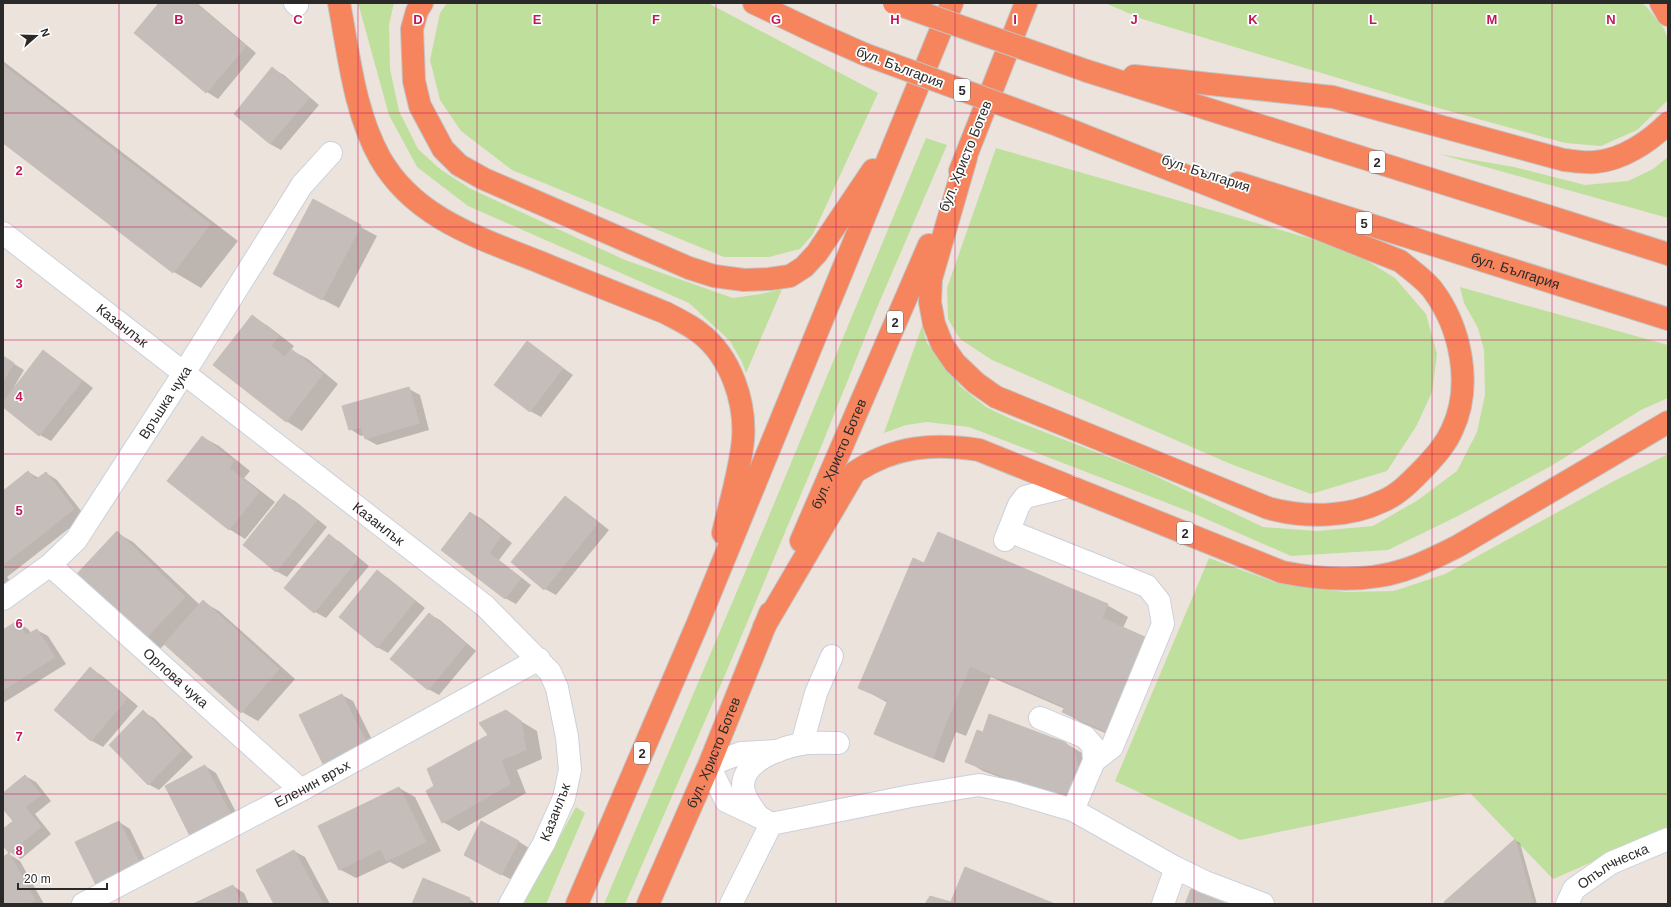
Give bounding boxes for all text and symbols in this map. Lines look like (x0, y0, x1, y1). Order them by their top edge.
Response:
text: B (174, 12, 184, 27)
text: C (293, 12, 303, 27)
text: D (413, 12, 423, 27)
text: E (533, 12, 542, 27)
text: F (652, 12, 660, 27)
text: G (771, 12, 781, 27)
text: H (890, 12, 900, 27)
text: I (1013, 12, 1017, 27)
text: J (1130, 12, 1138, 27)
text: K (1248, 12, 1258, 27)
text: L (1369, 12, 1377, 27)
text: M (1487, 12, 1497, 27)
text: N (1606, 12, 1616, 27)
north arrow (16, 16, 56, 56)
text: N (38, 27, 52, 38)
street label: бул. България (854, 43, 946, 91)
road number: 5 (954, 79, 970, 101)
street label: бул. Христо Ботев (935, 98, 995, 214)
street label: бул. България (1160, 151, 1252, 195)
road number: 2 (1369, 151, 1385, 173)
text: 2 (15, 163, 23, 178)
road number: 5 (1356, 212, 1372, 234)
street label: бул. България (1469, 249, 1562, 292)
text: 3 (15, 276, 23, 291)
street label: Казанлък (93, 300, 152, 351)
road number: 2 (887, 311, 903, 333)
street label: Връшка чука (136, 363, 195, 442)
text: 4 (15, 389, 23, 404)
street label: бул. Христо Ботев (808, 396, 870, 511)
street label: Казанлък (350, 499, 408, 549)
text: 5 (15, 503, 23, 518)
road number: 2 (1177, 522, 1193, 544)
text: 6 (15, 616, 23, 631)
street label: Орлова чука (140, 645, 212, 711)
street label: бул. Христо Ботев (683, 695, 743, 810)
text: 7 (15, 729, 23, 744)
road number: 2 (634, 742, 650, 764)
street label: Еленин връх (272, 757, 353, 810)
street label: Казанлък (537, 780, 574, 843)
street label: Опълчнеска (1574, 840, 1651, 892)
text: 8 (15, 843, 23, 858)
scale bar (18, 865, 107, 891)
text: 20 m (24, 872, 51, 886)

